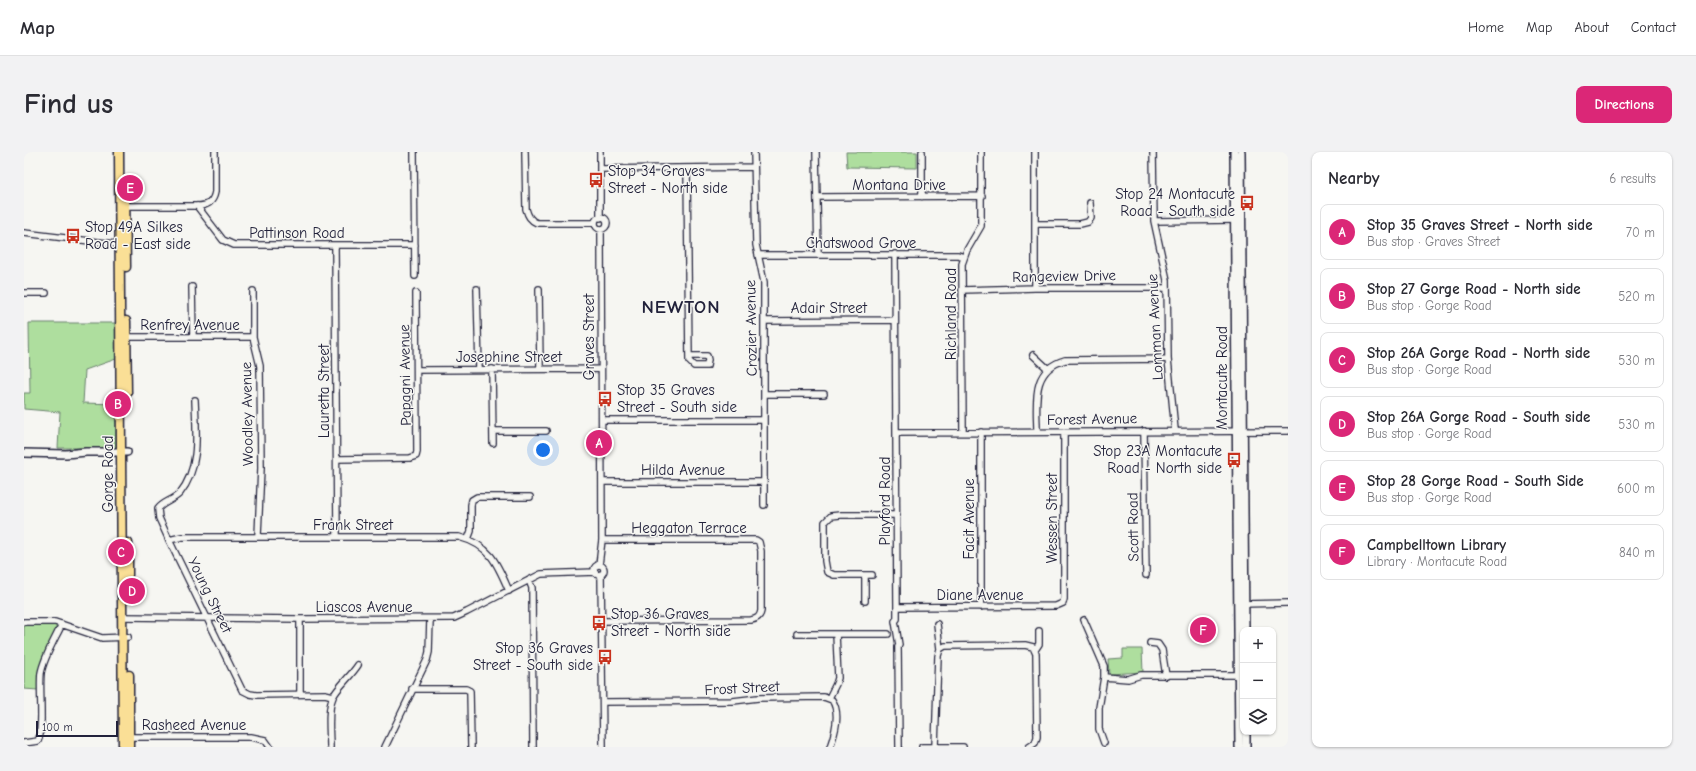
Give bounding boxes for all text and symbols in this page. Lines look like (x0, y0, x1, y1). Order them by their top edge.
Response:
text: Map (20, 17, 55, 39)
text: Home (1468, 19, 1504, 36)
text: Map (1526, 19, 1552, 36)
text: About (1574, 19, 1609, 36)
text: Contact (1631, 19, 1676, 36)
button: Directions (1576, 86, 1672, 123)
text: Find us (24, 88, 113, 120)
place label: Stop 34 Graves Street - North side (608, 162, 728, 197)
text: Nearby (1328, 169, 1379, 188)
bus stop icon: Stop 34 Graves Street - North side (587, 171, 605, 189)
text: 6 results (1609, 171, 1656, 186)
pin: E (117, 173, 143, 203)
street label: Montana Drive (852, 176, 946, 194)
place label: Stop 24 Montacute Road - South side (1115, 185, 1235, 220)
bus stop icon: Stop 24 Montacute Road - South side (1238, 194, 1256, 212)
text: Stop 35 Graves Street - North side (1367, 216, 1593, 234)
place label: Stop 49A Silkes Road - East side (85, 218, 191, 253)
street label: Pattinson Road (249, 224, 345, 242)
text: A (1338, 225, 1346, 240)
text: 70 m (1626, 225, 1655, 240)
bus stop icon: Stop 49A Silkes Road - East side (64, 227, 82, 245)
street label: Chatswood Grove (806, 234, 917, 252)
text: Bus stop · Graves Street (1367, 234, 1500, 249)
street label: Rangeview Drive (1012, 266, 1116, 286)
street label: Richland Road (942, 268, 960, 360)
street label: Lomman Avenue (1143, 273, 1167, 381)
street label: Crozier Avenue (741, 279, 761, 376)
text: Stop 27 Gorge Road - North side (1367, 280, 1581, 298)
text: B (1338, 289, 1346, 304)
text: 520 m (1618, 289, 1655, 304)
street label: Graves Street (580, 293, 598, 380)
district label: NEWTON (641, 296, 721, 318)
text: Bus stop · Gorge Road (1367, 298, 1492, 313)
street label: Adair Street (791, 299, 868, 317)
street label: Renfrey Avenue (140, 316, 240, 334)
street label: Papagni Avenue (395, 324, 415, 426)
street label: Montacute Road (1213, 326, 1231, 430)
street label: Lauretta Street (315, 343, 333, 438)
text: Stop 26A Gorge Road - North side (1367, 344, 1590, 362)
street label: Josephine Street (456, 348, 563, 366)
text: C (1338, 353, 1346, 368)
text: 530 m (1618, 353, 1655, 368)
street label: Woodley Avenue (237, 361, 257, 466)
text: Bus stop · Gorge Road (1367, 362, 1492, 377)
place label: Stop 35 Graves Street - South side (617, 381, 737, 416)
pin: B (105, 389, 131, 419)
bus stop icon: Stop 35 Graves Street - South side (596, 390, 614, 408)
text: Stop 26A Gorge Road - South side (1367, 408, 1590, 426)
street label: Forest Avenue (1047, 409, 1138, 429)
text: D (1338, 417, 1346, 432)
text: 530 m (1618, 417, 1655, 432)
text: Bus stop · Gorge Road (1367, 426, 1492, 441)
pin: A (586, 428, 612, 458)
street label: Gorge Road (99, 435, 117, 513)
your location (533, 440, 553, 460)
place label: Stop 23A Montacute Road - North side (1093, 442, 1222, 477)
bus stop icon: Stop 23A Montacute Road - North side (1225, 451, 1243, 469)
street label: Playford Road (876, 457, 894, 545)
street label: Hilda Avenue (641, 461, 725, 479)
street label: Wessen Street (1043, 472, 1061, 563)
text: Stop 28 Gorge Road - South Side (1367, 472, 1584, 490)
street label: Facit Avenue (960, 478, 978, 560)
text: E (1338, 481, 1346, 496)
text: 600 m (1617, 481, 1655, 496)
text: Bus stop · Gorge Road (1367, 490, 1492, 505)
street label: Scott Road (1123, 492, 1143, 562)
street label: Frank Street (313, 516, 394, 534)
street label: Heggaton Terrace (631, 519, 747, 537)
text: Campbelltown Library (1367, 536, 1506, 554)
pin: C (108, 537, 134, 567)
text: F (1338, 545, 1346, 560)
text: 840 m (1619, 545, 1655, 560)
street label: Young Street (184, 554, 236, 637)
text: Library · Montacute Road (1367, 554, 1507, 569)
pin: D (119, 576, 145, 606)
street label: Diane Avenue (936, 586, 1024, 604)
street label: Liascos Avenue (316, 598, 413, 616)
place label: Stop 36 Graves Street - North side (611, 605, 731, 640)
bus stop icon: Stop 36 Graves Street - North side (590, 614, 608, 632)
pin: F (1190, 615, 1216, 645)
map controls (1240, 627, 1276, 735)
button: + (1240, 627, 1276, 663)
place label: Stop 36 Graves Street - South side (473, 639, 593, 674)
bus stop icon: Stop 36 Graves Street - South side (596, 648, 614, 666)
button: − (1240, 663, 1276, 699)
street label: Frost Street (704, 677, 781, 699)
button: layers (1240, 699, 1276, 735)
street label: Rasheed Avenue (142, 716, 247, 734)
scale bar (36, 719, 118, 738)
text: 100 m (42, 721, 73, 734)

